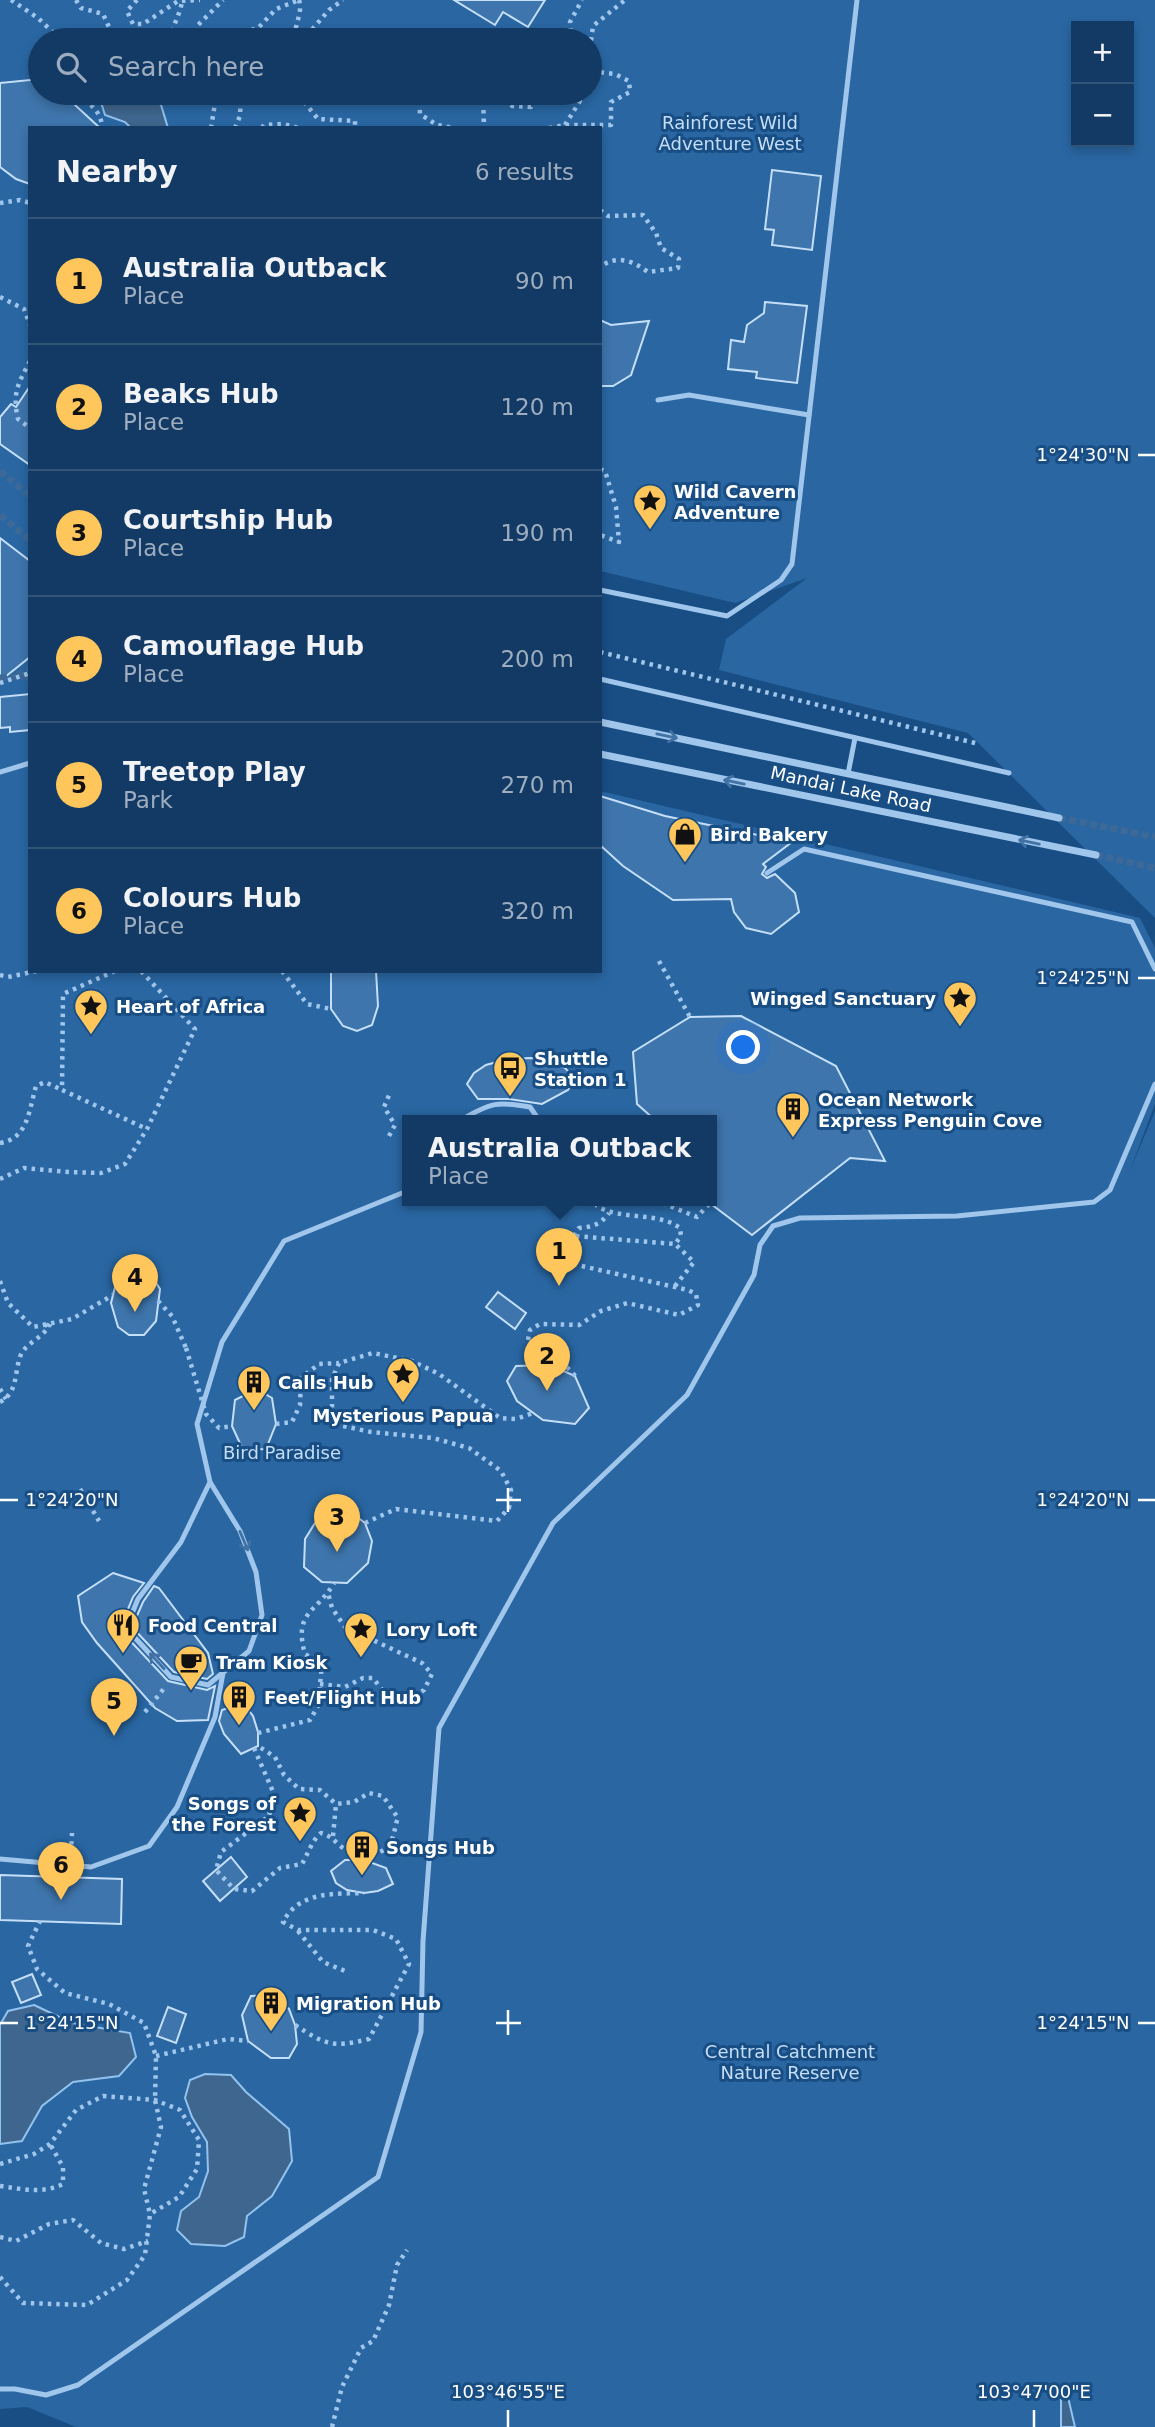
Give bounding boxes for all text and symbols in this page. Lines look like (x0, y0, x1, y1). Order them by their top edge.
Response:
map controls (1071, 21, 1134, 147)
button: + (1071, 21, 1134, 84)
search box (28, 28, 602, 105)
icon: search (52, 48, 90, 86)
text: Search here (108, 52, 264, 82)
button: − (1071, 84, 1134, 147)
park label: Rainforest Wild Adventure West (658, 112, 802, 154)
text: Nearby (56, 154, 178, 189)
text: 6 results (475, 159, 574, 185)
text: Australia Outback (123, 253, 386, 283)
text: 1 (71, 268, 87, 294)
text: 90 m (515, 268, 574, 294)
text: Place (123, 283, 184, 309)
text: Beaks Hub (123, 379, 279, 409)
text: 2 (71, 394, 87, 420)
text: 120 m (500, 394, 574, 420)
text: Place (123, 409, 184, 435)
text: 1°24'30"N (1037, 444, 1129, 465)
place label: Wild Cavern Adventure (674, 481, 796, 523)
place icon: Wild Cavern Adventure (631, 482, 669, 531)
text: Courtship Hub (123, 505, 333, 535)
text: 3 (71, 520, 87, 546)
text: 190 m (500, 520, 574, 546)
text: Place (123, 535, 184, 561)
text: Camouflage Hub (123, 631, 364, 661)
text: 4 (71, 646, 87, 672)
text: 200 m (500, 646, 574, 672)
text: Place (123, 661, 184, 687)
one-way arrow (655, 729, 678, 743)
text: Treetop Play (123, 757, 306, 787)
street label: Mandai Lake Road (769, 762, 933, 816)
text: 5 (71, 772, 87, 798)
text: 270 m (500, 772, 574, 798)
one-way arrow (723, 774, 746, 788)
text: Park (123, 787, 173, 813)
shop icon: Bird Bakery (666, 815, 704, 864)
place label: Bird Bakery (710, 824, 828, 845)
one-way arrow (1018, 834, 1041, 848)
text: Colours Hub (123, 883, 301, 913)
text: 6 (71, 898, 87, 924)
text: 320 m (500, 898, 574, 924)
text: Place (123, 913, 184, 939)
text: 1°24'25"N (1037, 967, 1129, 988)
place icon: Winged Sanctuary (941, 979, 979, 1028)
place icon: Heart of Africa (72, 987, 110, 1036)
place label: Winged Sanctuary (750, 988, 936, 1009)
place label: Heart of Africa (116, 996, 265, 1017)
your location (726, 1030, 760, 1064)
place label: Shuttle Station 1 (534, 1048, 626, 1090)
bus stop icon: Shuttle Station 1 (491, 1049, 529, 1098)
place label: Ocean Network Express Penguin Cove (818, 1089, 1042, 1131)
building icon: Ocean Network Express Penguin Cove (774, 1090, 812, 1139)
popup (402, 1115, 717, 1206)
text: Australia Outback (428, 1133, 691, 1163)
text: Place (428, 1163, 489, 1189)
pin: 1 (536, 1228, 582, 1286)
pin: 4 (112, 1254, 158, 1312)
pin: 2 (524, 1333, 570, 1391)
place icon: Mysterious Papua (384, 1355, 422, 1404)
building icon: Calls Hub (235, 1363, 273, 1412)
place label: Calls Hub (278, 1372, 374, 1393)
place label: Mysterious Papua (312, 1405, 494, 1426)
park label: Bird Paradise (223, 1442, 341, 1463)
text: 1°24'20"N (26, 1489, 118, 1510)
text: 1°24'20"N (1037, 1489, 1129, 1510)
pin: 3 (314, 1494, 360, 1552)
one-way arrow (238, 1530, 251, 1551)
restaurant icon: Food Central (104, 1606, 142, 1655)
place icon: Lory Loft (342, 1610, 380, 1659)
place label: Food Central (148, 1615, 277, 1636)
place label: Lory Loft (386, 1619, 477, 1640)
cafe icon: Tram Kiosk (172, 1643, 210, 1692)
place label: Tram Kiosk (216, 1652, 329, 1673)
one-way arrow (148, 1653, 165, 1670)
pin: 5 (91, 1678, 137, 1736)
building icon: Feet/Flight Hub (220, 1678, 258, 1727)
place label: Feet/Flight Hub (264, 1687, 421, 1708)
place label: Songs of the Forest (172, 1793, 276, 1835)
place icon: Songs of the Forest (281, 1794, 319, 1843)
building icon: Songs Hub (343, 1828, 381, 1877)
place label: Songs Hub (386, 1837, 495, 1858)
pin: 6 (38, 1842, 84, 1900)
building icon: Migration Hub (252, 1984, 290, 2033)
place label: Migration Hub (296, 1993, 441, 2014)
text: 1°24'15"N (26, 2012, 118, 2033)
text: 1°24'15"N (1037, 2012, 1129, 2033)
park label: Central Catchment Nature Reserve (705, 2041, 875, 2083)
text: 103°46'55"E (451, 2381, 565, 2402)
text: 103°47'00"E (977, 2381, 1091, 2402)

